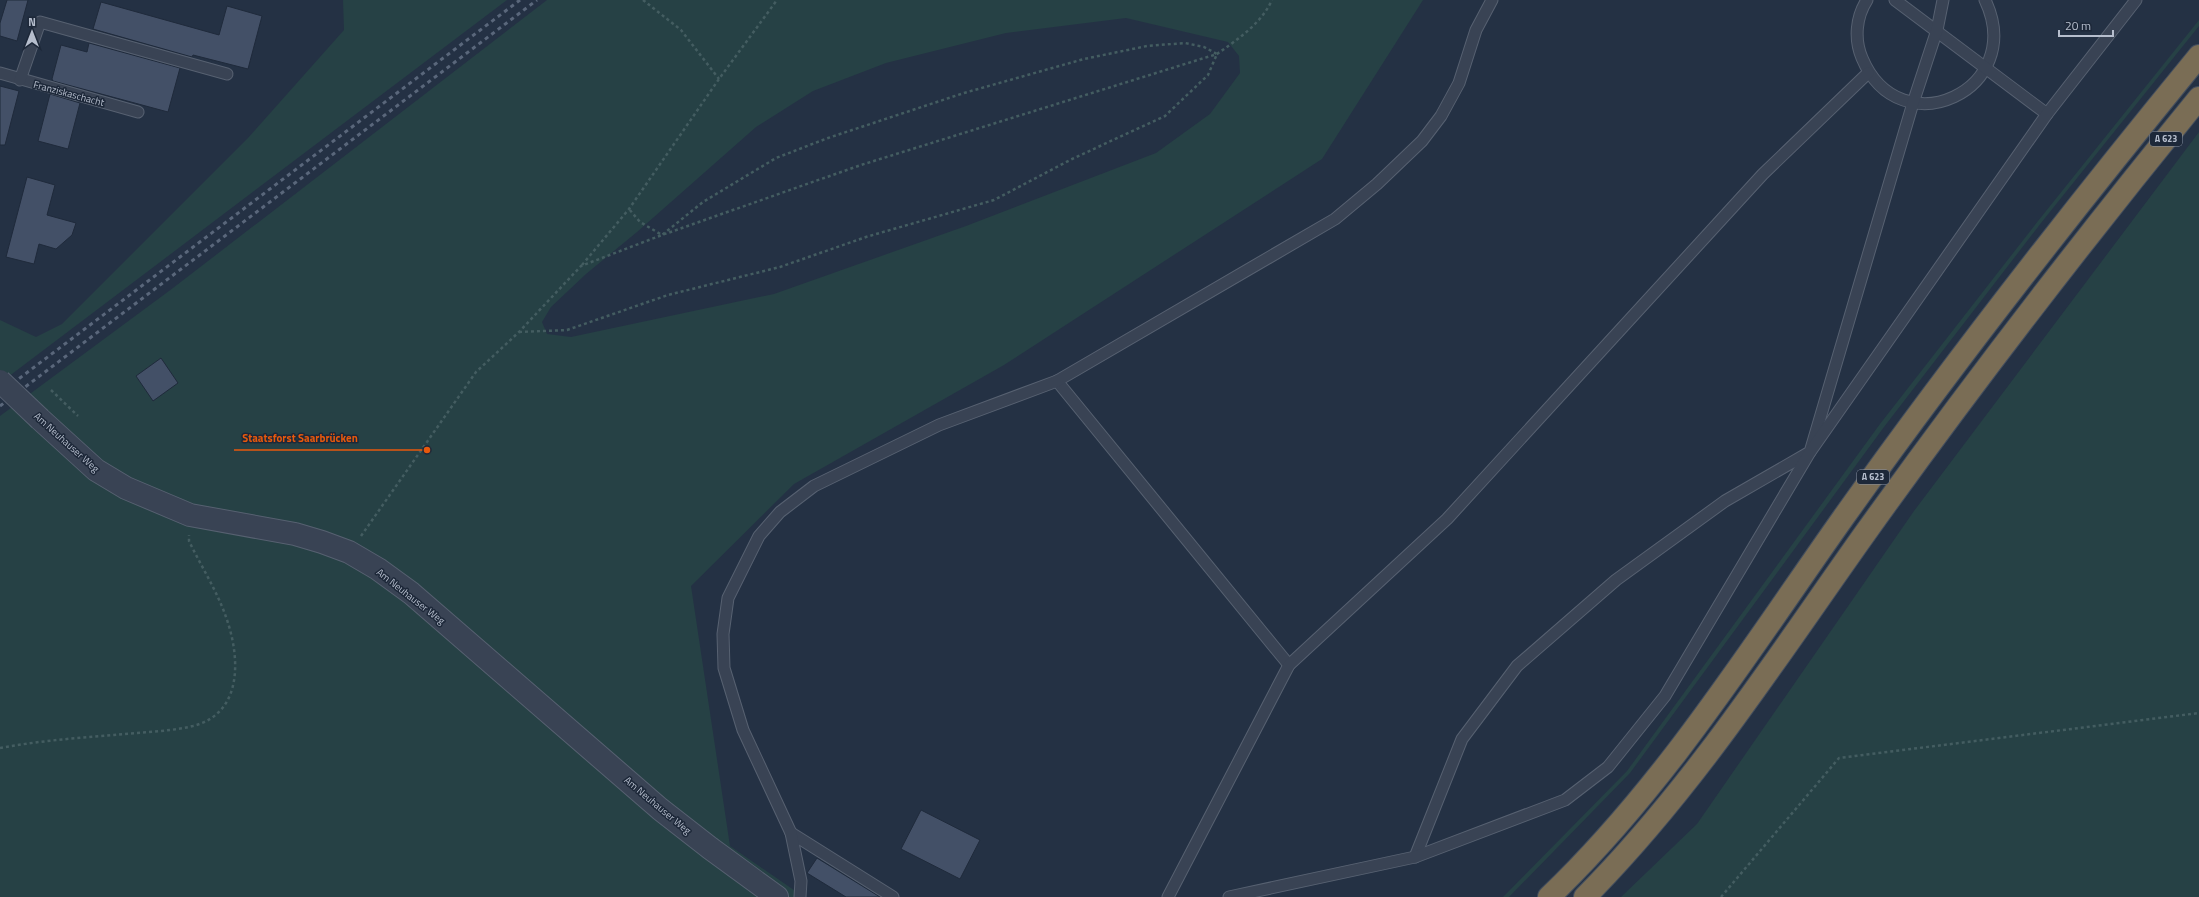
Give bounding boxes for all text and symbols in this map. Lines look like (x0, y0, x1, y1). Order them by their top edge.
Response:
north arrow (12, 12, 52, 52)
scale bar (2059, 12, 2113, 38)
text: N (28, 14, 36, 30)
text: 20 m (2065, 16, 2091, 35)
street label: Franziskaschacht (32, 77, 106, 110)
road number: A 623 (2150, 132, 2182, 146)
street label: Am Neuhauser Weg (31, 409, 103, 476)
callout: Staatsforst Saarbrücken (234, 427, 365, 450)
text: Staatsforst Saarbrücken (242, 430, 358, 446)
road number: A 623 (1857, 470, 1889, 484)
street label: Am Neuhauser Weg (373, 565, 448, 628)
street label: Am Neuhauser Weg (621, 773, 694, 838)

